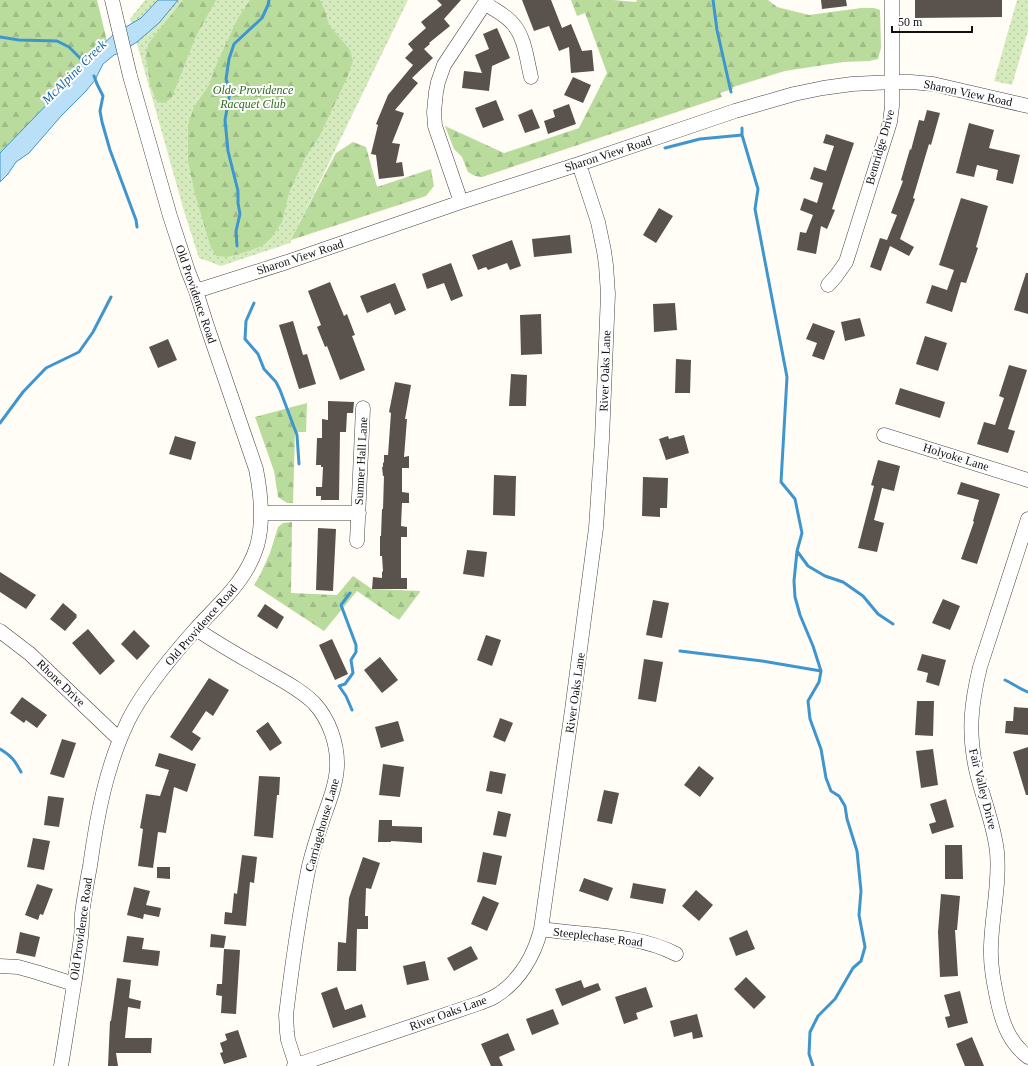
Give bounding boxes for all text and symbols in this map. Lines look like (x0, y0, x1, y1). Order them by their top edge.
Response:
scale bar (892, 8, 972, 34)
text: 50 m (898, 15, 923, 29)
water label: McAlpine Creek (38, 37, 109, 108)
street label: Sharon View Road (922, 77, 1014, 109)
park label: Olde Providence Racquet Club (213, 83, 294, 111)
street label: Bentridge Drive (863, 108, 897, 186)
street label: Sharon View Road (563, 133, 653, 175)
street label: Sharon View Road (255, 236, 345, 278)
street label: Old Providence Road (173, 243, 219, 345)
street label: River Oaks Lane (597, 330, 613, 412)
street label: Sumner Hall Lane (352, 417, 370, 505)
street label: Holyoke Lane (921, 440, 991, 474)
street label: Old Providence Road (162, 581, 240, 669)
street label: River Oaks Lane (562, 652, 588, 734)
street label: Rhone Drive (34, 657, 88, 709)
street label: Fair Valley Drive (966, 747, 1000, 831)
street label: Carriagehouse Lane (302, 777, 342, 873)
street label: Old Providence Road (67, 877, 95, 981)
street label: Steeplechase Road (552, 925, 644, 949)
street label: River Oaks Lane (407, 993, 489, 1033)

